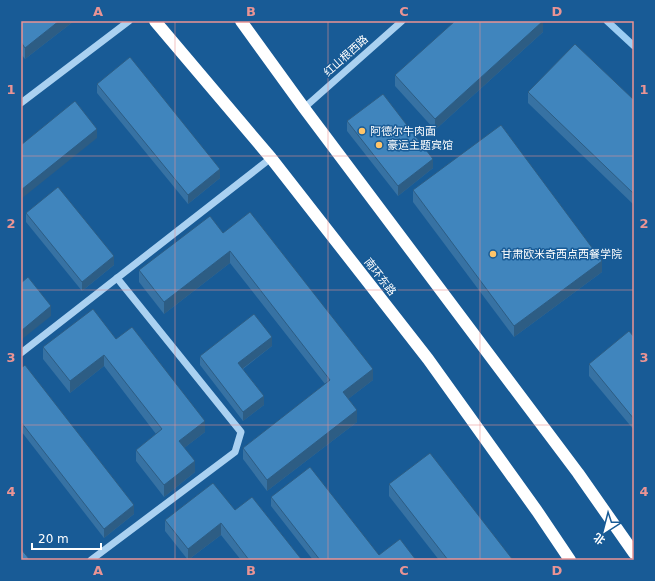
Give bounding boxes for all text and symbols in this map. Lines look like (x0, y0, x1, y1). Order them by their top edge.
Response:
text: A (93, 4, 103, 19)
text: B (246, 4, 256, 19)
text: C (399, 4, 409, 19)
text: D (552, 4, 563, 19)
street label: 红山根西路 (321, 33, 371, 79)
text: 1 (6, 82, 16, 97)
text: 1 (639, 82, 649, 97)
place label: 阿德尔牛肉面 (370, 125, 436, 138)
marker: 阿德尔牛肉面 (357, 126, 367, 136)
place label: 豪运主题宾馆 (387, 139, 453, 152)
marker: 豪运主题宾馆 (374, 140, 384, 150)
text: 2 (6, 216, 16, 231)
text: 2 (639, 216, 649, 231)
place label: 甘肃欧米奇西点西餐学院 (501, 248, 622, 261)
marker: 甘肃欧米奇西点西餐学院 (488, 249, 498, 259)
street label: 南环东路 (361, 256, 399, 298)
text: 3 (6, 350, 16, 365)
text: 3 (639, 350, 649, 365)
text: 4 (6, 484, 16, 499)
text: 4 (639, 484, 649, 499)
north arrow (585, 511, 625, 551)
scale bar (32, 525, 101, 551)
text: 北 (591, 530, 608, 547)
text: 20 m (38, 532, 69, 546)
text: A (93, 563, 103, 578)
text: B (246, 563, 256, 578)
text: C (399, 563, 409, 578)
text: D (552, 563, 563, 578)

